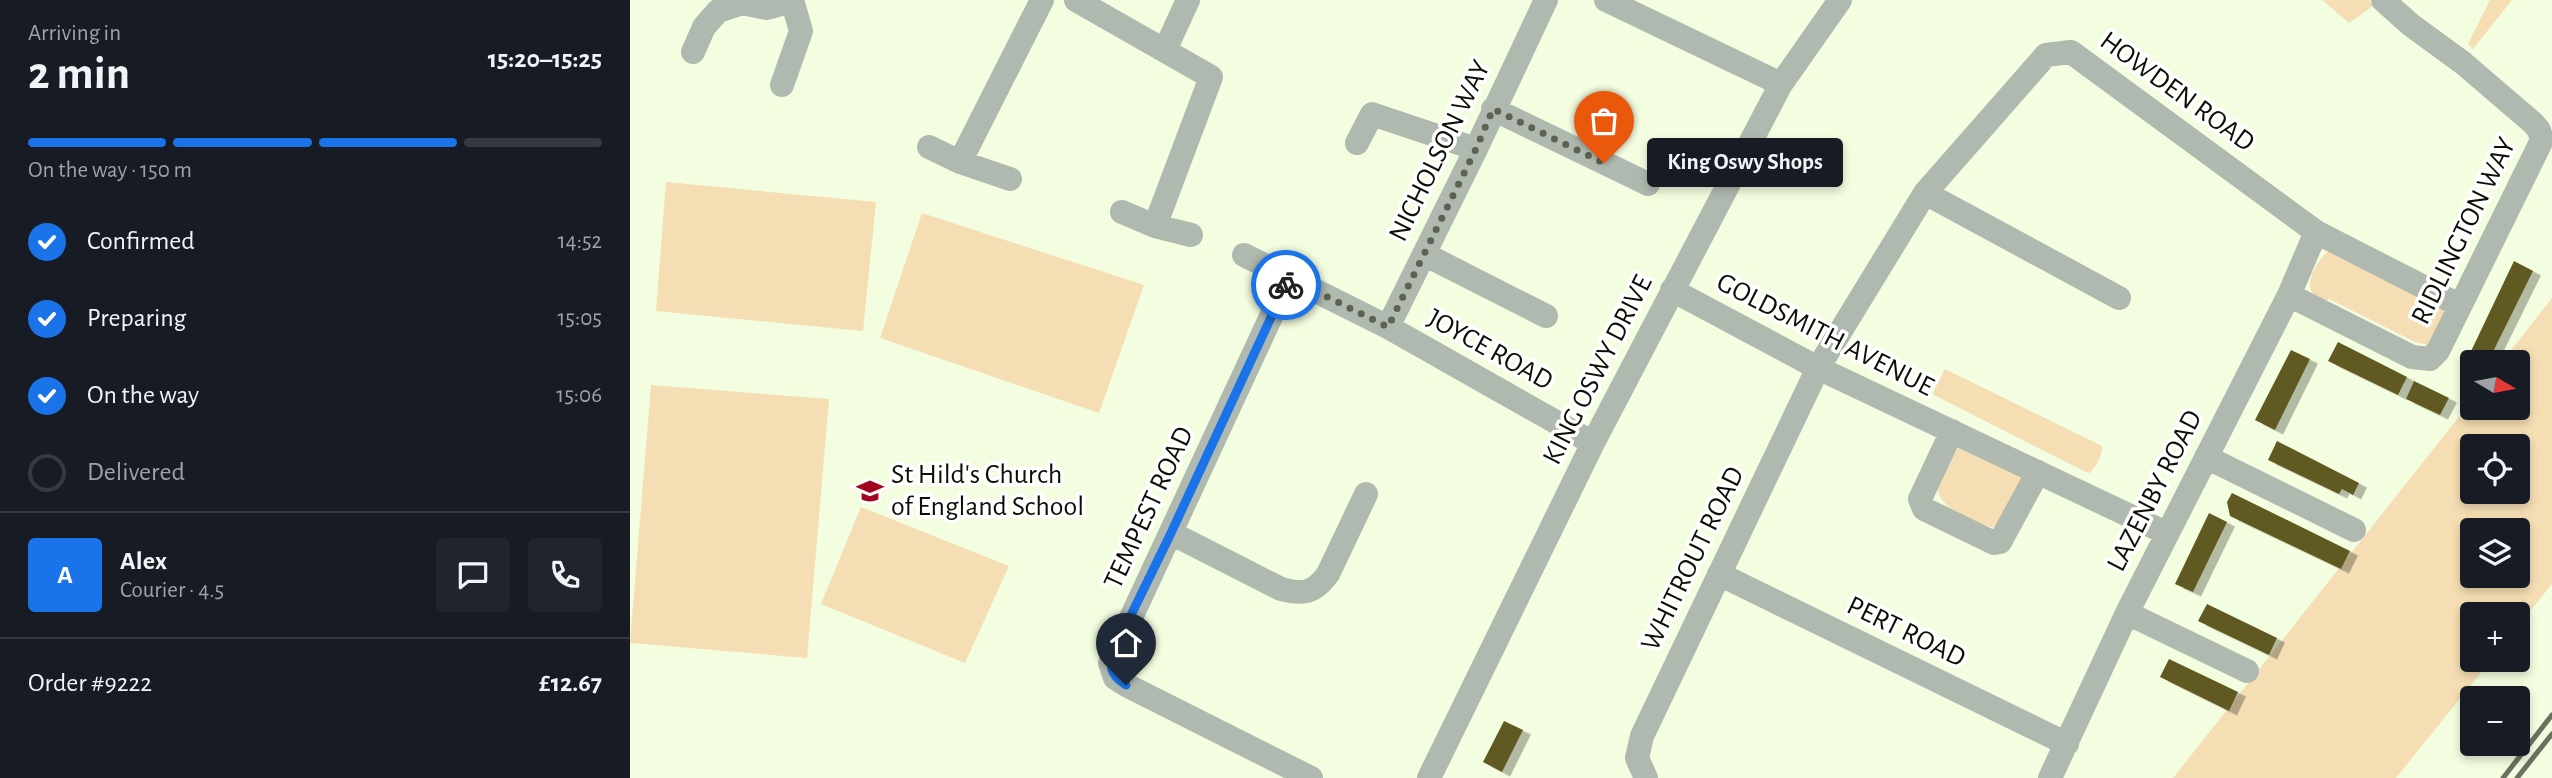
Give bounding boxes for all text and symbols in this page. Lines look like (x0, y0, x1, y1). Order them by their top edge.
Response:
text: Arriving in (28, 22, 121, 45)
street label: HOWDEN ROAD (2095, 27, 2259, 157)
text: 15:20–15:25 (488, 46, 602, 72)
text: 2 min (28, 51, 130, 97)
street label: NICHOLSON WAY (1384, 56, 1496, 246)
pin (1574, 91, 1634, 163)
icon: bag (1585, 102, 1623, 140)
street label: RIDLINGTON WAY (2407, 133, 2521, 329)
callout: King Oswy Shops (1646, 138, 1842, 188)
text: King Oswy Shops (1667, 151, 1823, 174)
text: On the way · 150 m (28, 159, 192, 182)
icon: check (28, 223, 66, 261)
text: Confirmed (87, 228, 195, 254)
text: 14:52 (558, 230, 602, 253)
courier (1251, 250, 1321, 320)
icon: bike (1267, 266, 1305, 304)
street label: GOLDSMITH AVENUE (1712, 268, 1938, 402)
street label: KING OSWY DRIVE (1538, 271, 1658, 469)
icon: check (28, 300, 66, 338)
street label: JOYCE ROAD (1423, 304, 1557, 396)
text: Preparing (87, 305, 186, 331)
text: 15:05 (557, 307, 602, 330)
north arrow (2460, 350, 2530, 420)
map controls (2460, 350, 2530, 756)
icon: check (28, 377, 66, 415)
text: On the way (87, 382, 199, 408)
text: 15:06 (556, 384, 602, 407)
street label: LAZENBY ROAD (2102, 406, 2208, 576)
street label: TEMPEST ROAD (1099, 423, 1199, 593)
button: locate (2460, 434, 2530, 504)
text: Delivered (87, 459, 185, 485)
place label: St Hild's Church of England School (891, 461, 1084, 521)
street label: WHITROUT ROAD (1636, 463, 1750, 655)
school or university icon: St Hild's Church of England School (855, 476, 885, 506)
button: layers (2460, 518, 2530, 588)
button: chat (436, 538, 510, 612)
button: phone (528, 538, 602, 612)
text: Alex (120, 548, 167, 574)
text: A (57, 562, 73, 588)
text: Courier · 4.5 (120, 579, 224, 602)
street label: PERT ROAD (1842, 591, 1970, 673)
button: + (2460, 602, 2530, 672)
pin (1096, 613, 1156, 685)
icon: home (1107, 624, 1145, 662)
text: Order #9222 (28, 670, 152, 696)
text: £12.67 (539, 670, 602, 696)
button: − (2460, 686, 2530, 756)

